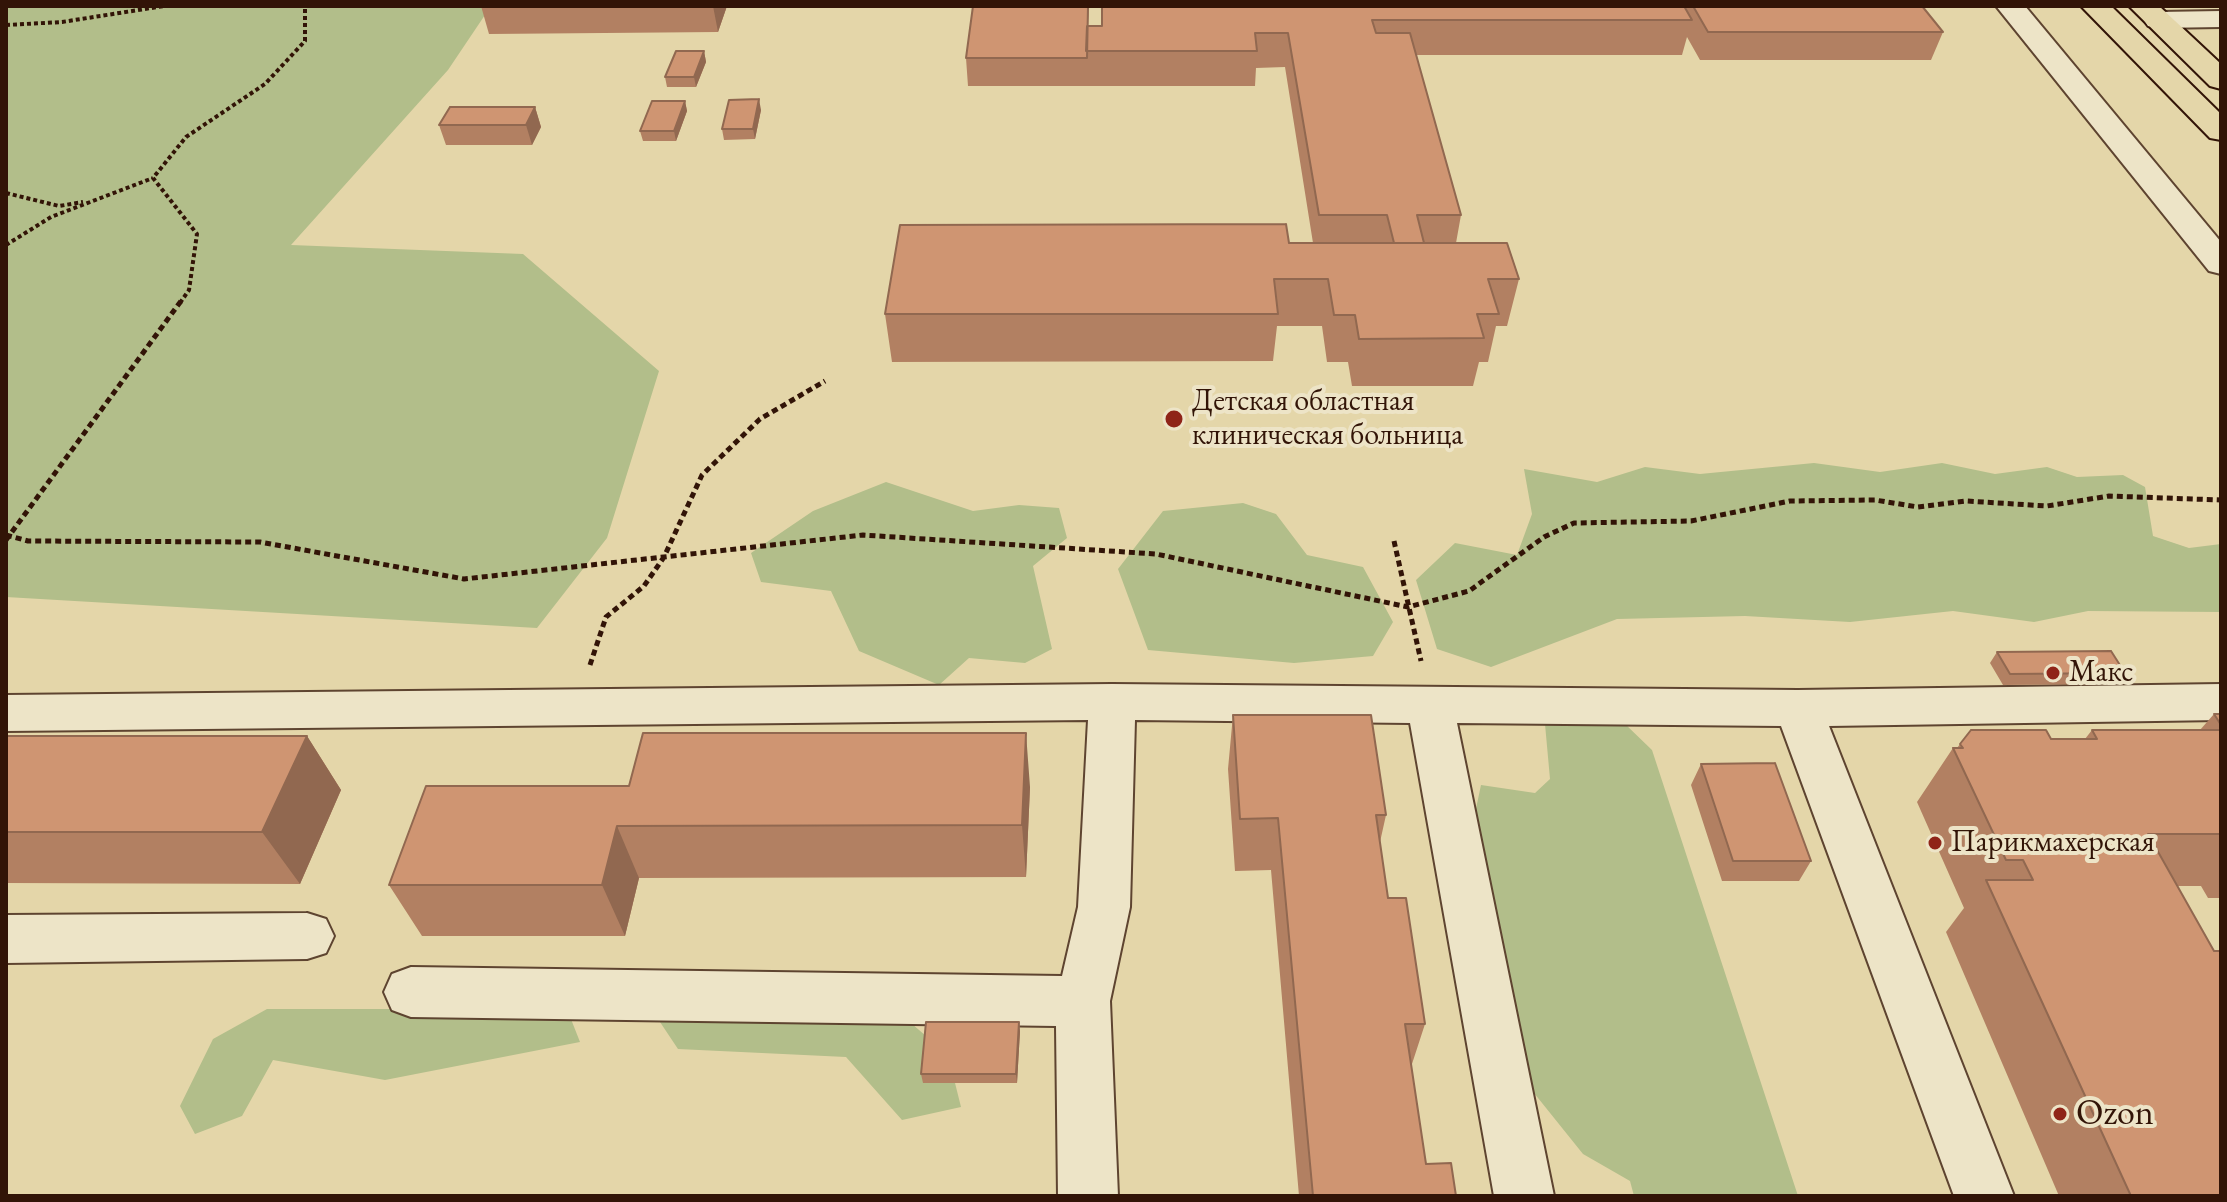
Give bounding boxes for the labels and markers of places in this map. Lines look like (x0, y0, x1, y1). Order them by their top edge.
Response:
place label: Детская областная клиническая больница (1192, 384, 1463, 454)
marker: Детская областная клиническая больница (1163, 408, 1185, 430)
place label: Макс (2069, 655, 2133, 691)
marker: Макс (2044, 664, 2062, 682)
place label: Парикмахерская (1951, 825, 2155, 861)
marker: Парикмахерская (1926, 834, 1944, 852)
place label: Ozon (2076, 1092, 2154, 1136)
marker: Ozon (2051, 1105, 2069, 1123)

